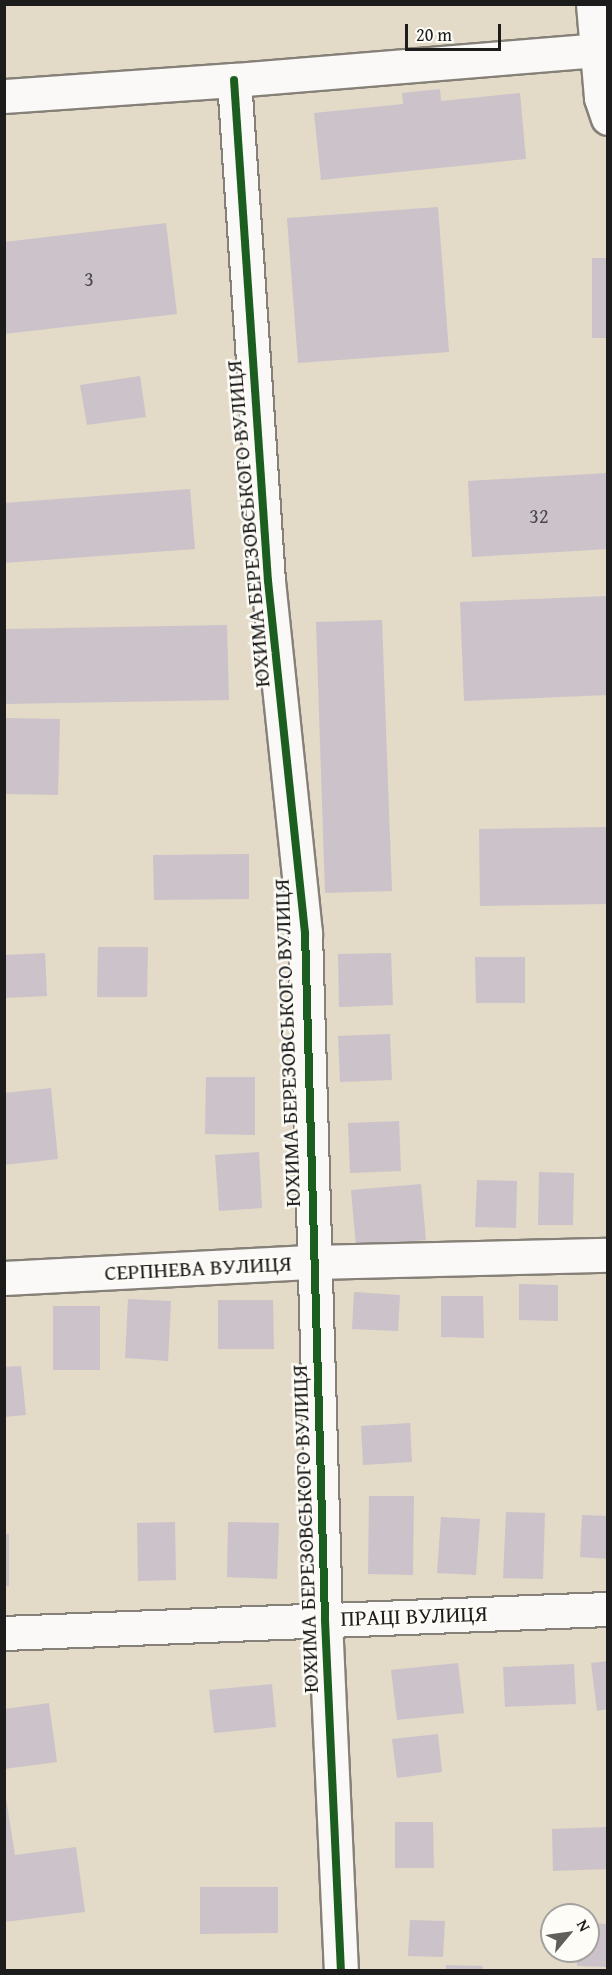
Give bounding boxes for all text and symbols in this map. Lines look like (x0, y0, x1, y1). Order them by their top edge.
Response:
scale bar (408, 12, 504, 50)
text: 20 m (416, 21, 452, 48)
house number: 3 (84, 266, 94, 290)
street label: ЮХИМА БЕРЕЗОВСЬКОГО ВУЛИЦЯ (221, 359, 275, 689)
house number: 32 (529, 503, 549, 527)
street label: ЮХИМА БЕРЕЗОВСЬКОГО ВУЛИЦЯ (268, 879, 306, 1207)
street label: СЕРПНЕВА ВУЛИЦЯ (104, 1250, 292, 1286)
street label: ЮХИМА БЕРЕЗОВСЬКОГО ВУЛИЦЯ (286, 1365, 324, 1693)
street label: ПРАЦІ ВУЛИЦЯ (340, 1600, 488, 1632)
north arrow (540, 1903, 600, 1963)
text: N (571, 1915, 597, 1936)

